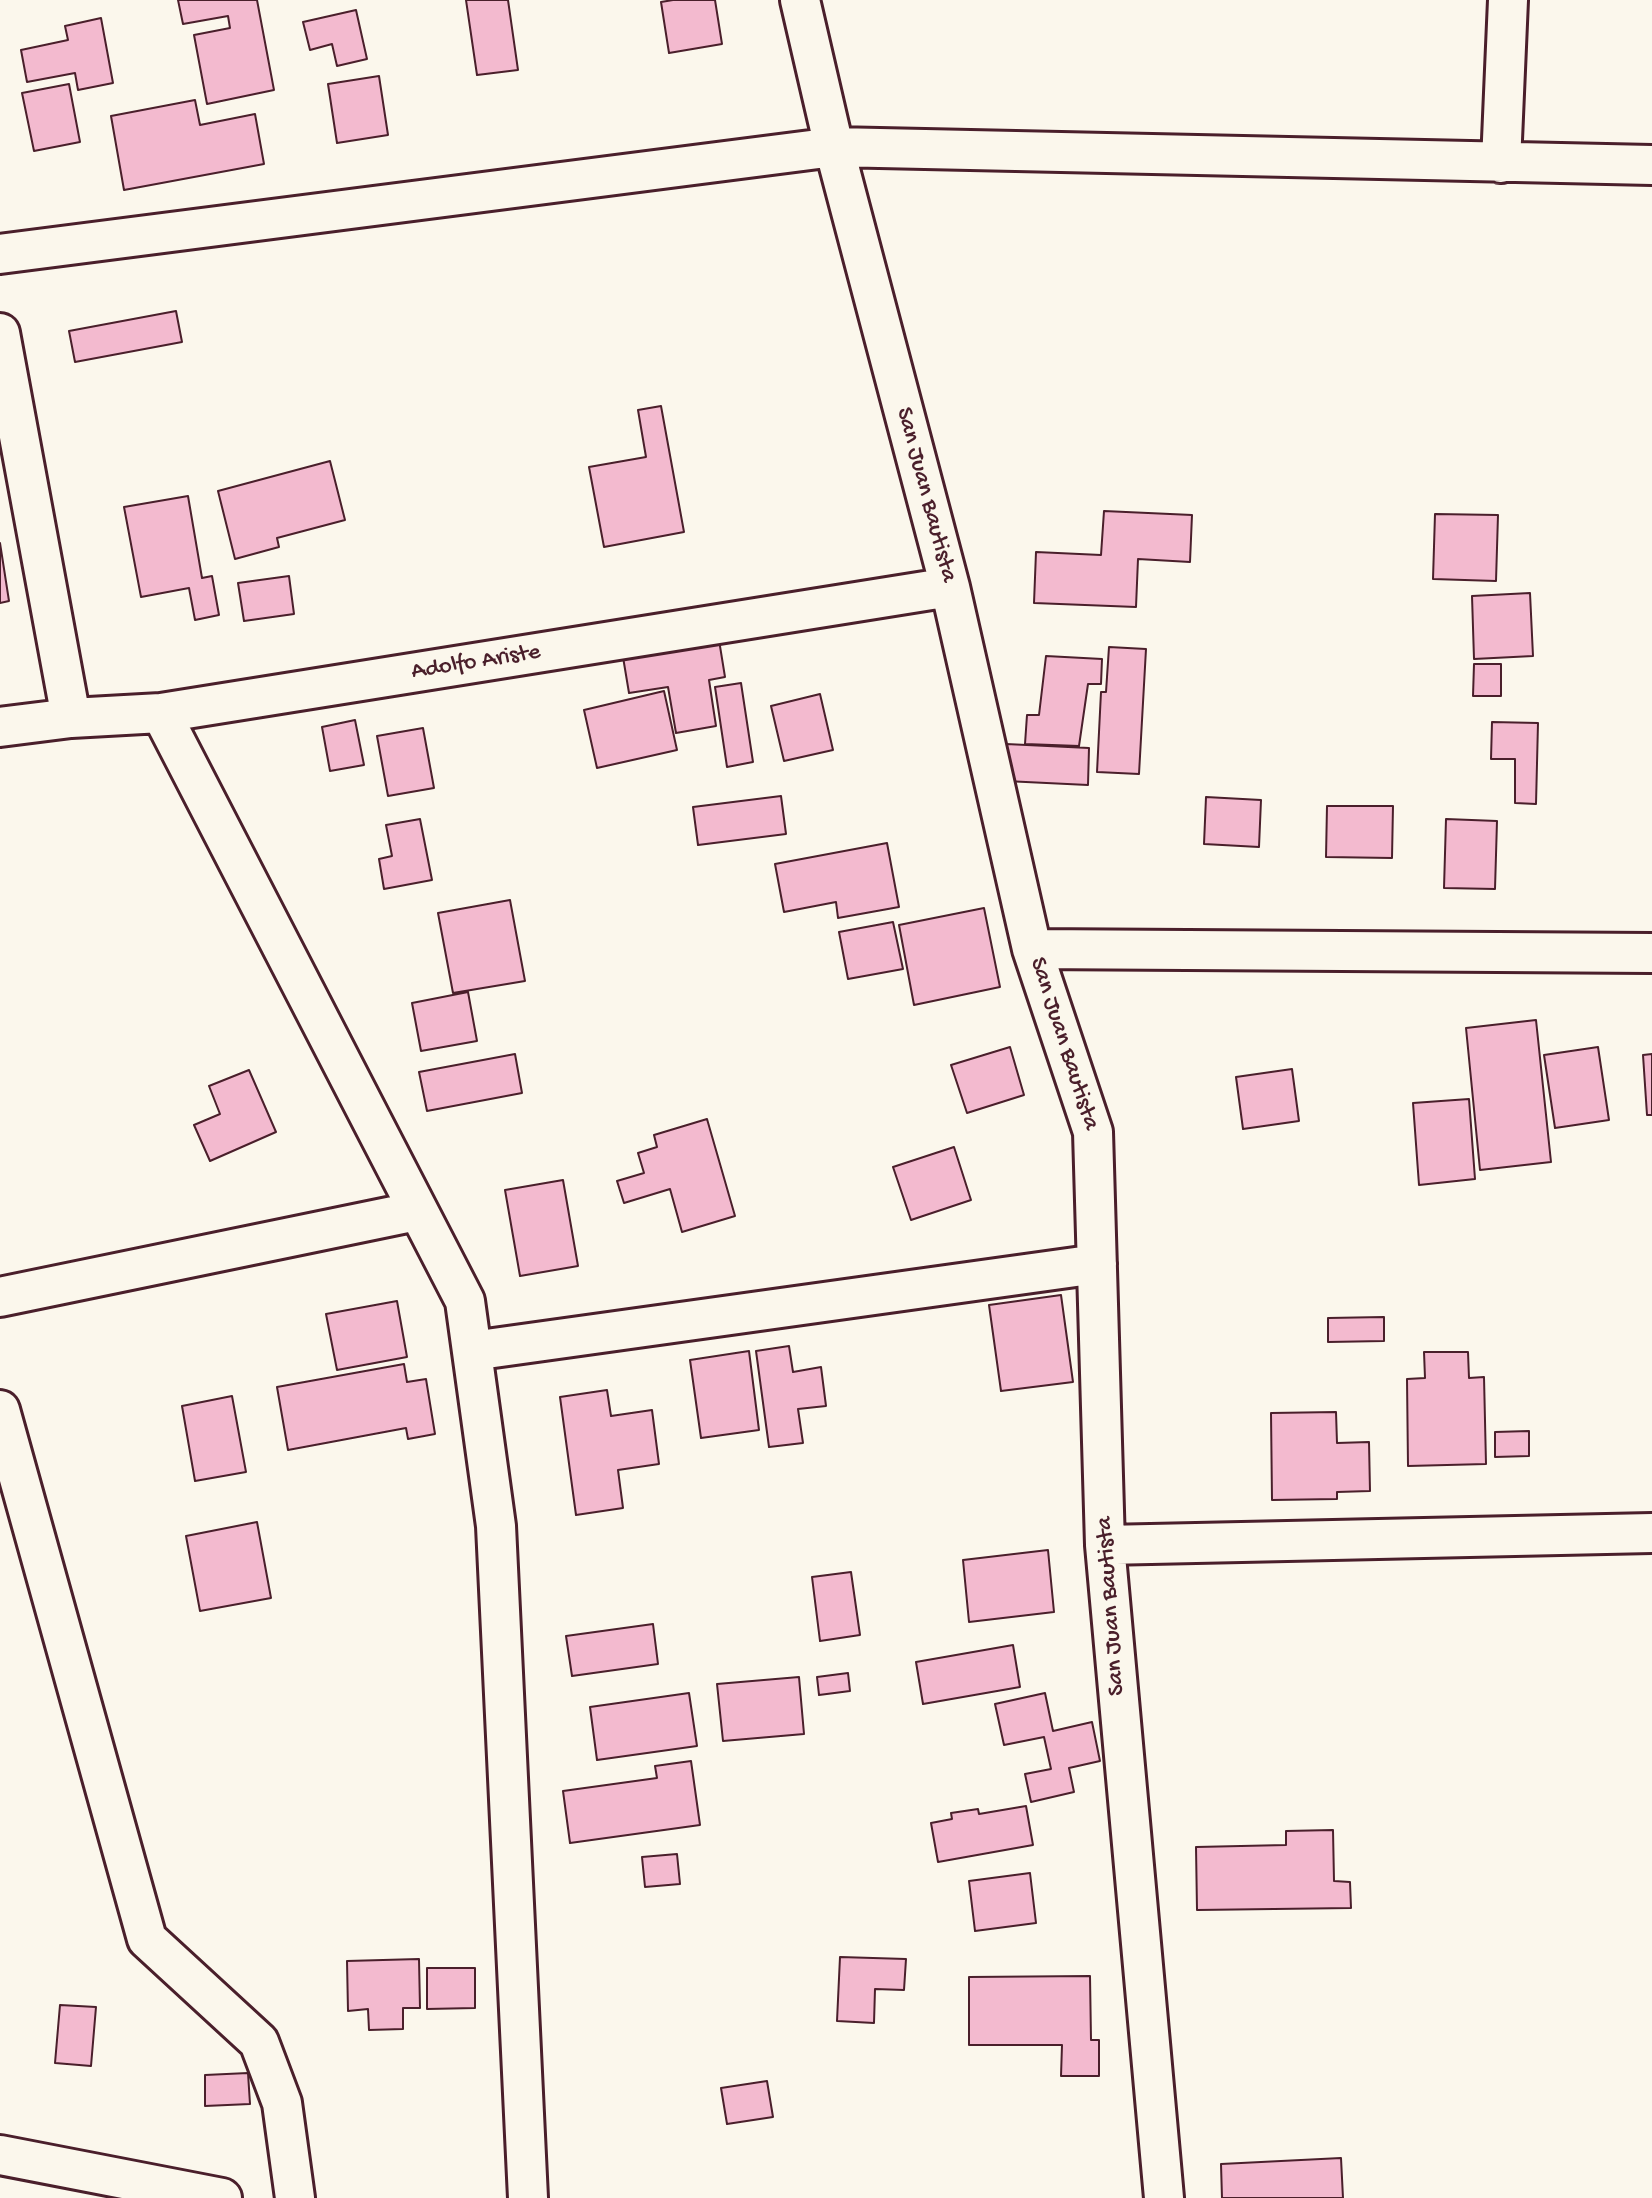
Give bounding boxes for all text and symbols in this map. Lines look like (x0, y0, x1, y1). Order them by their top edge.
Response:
street label: San Juan Bautista (888, 404, 962, 586)
street label: Adolfo Ariste (409, 639, 543, 687)
street label: San Juan Bautista (1022, 954, 1104, 1134)
street label: San Juan Bautista (1091, 1515, 1133, 1697)

